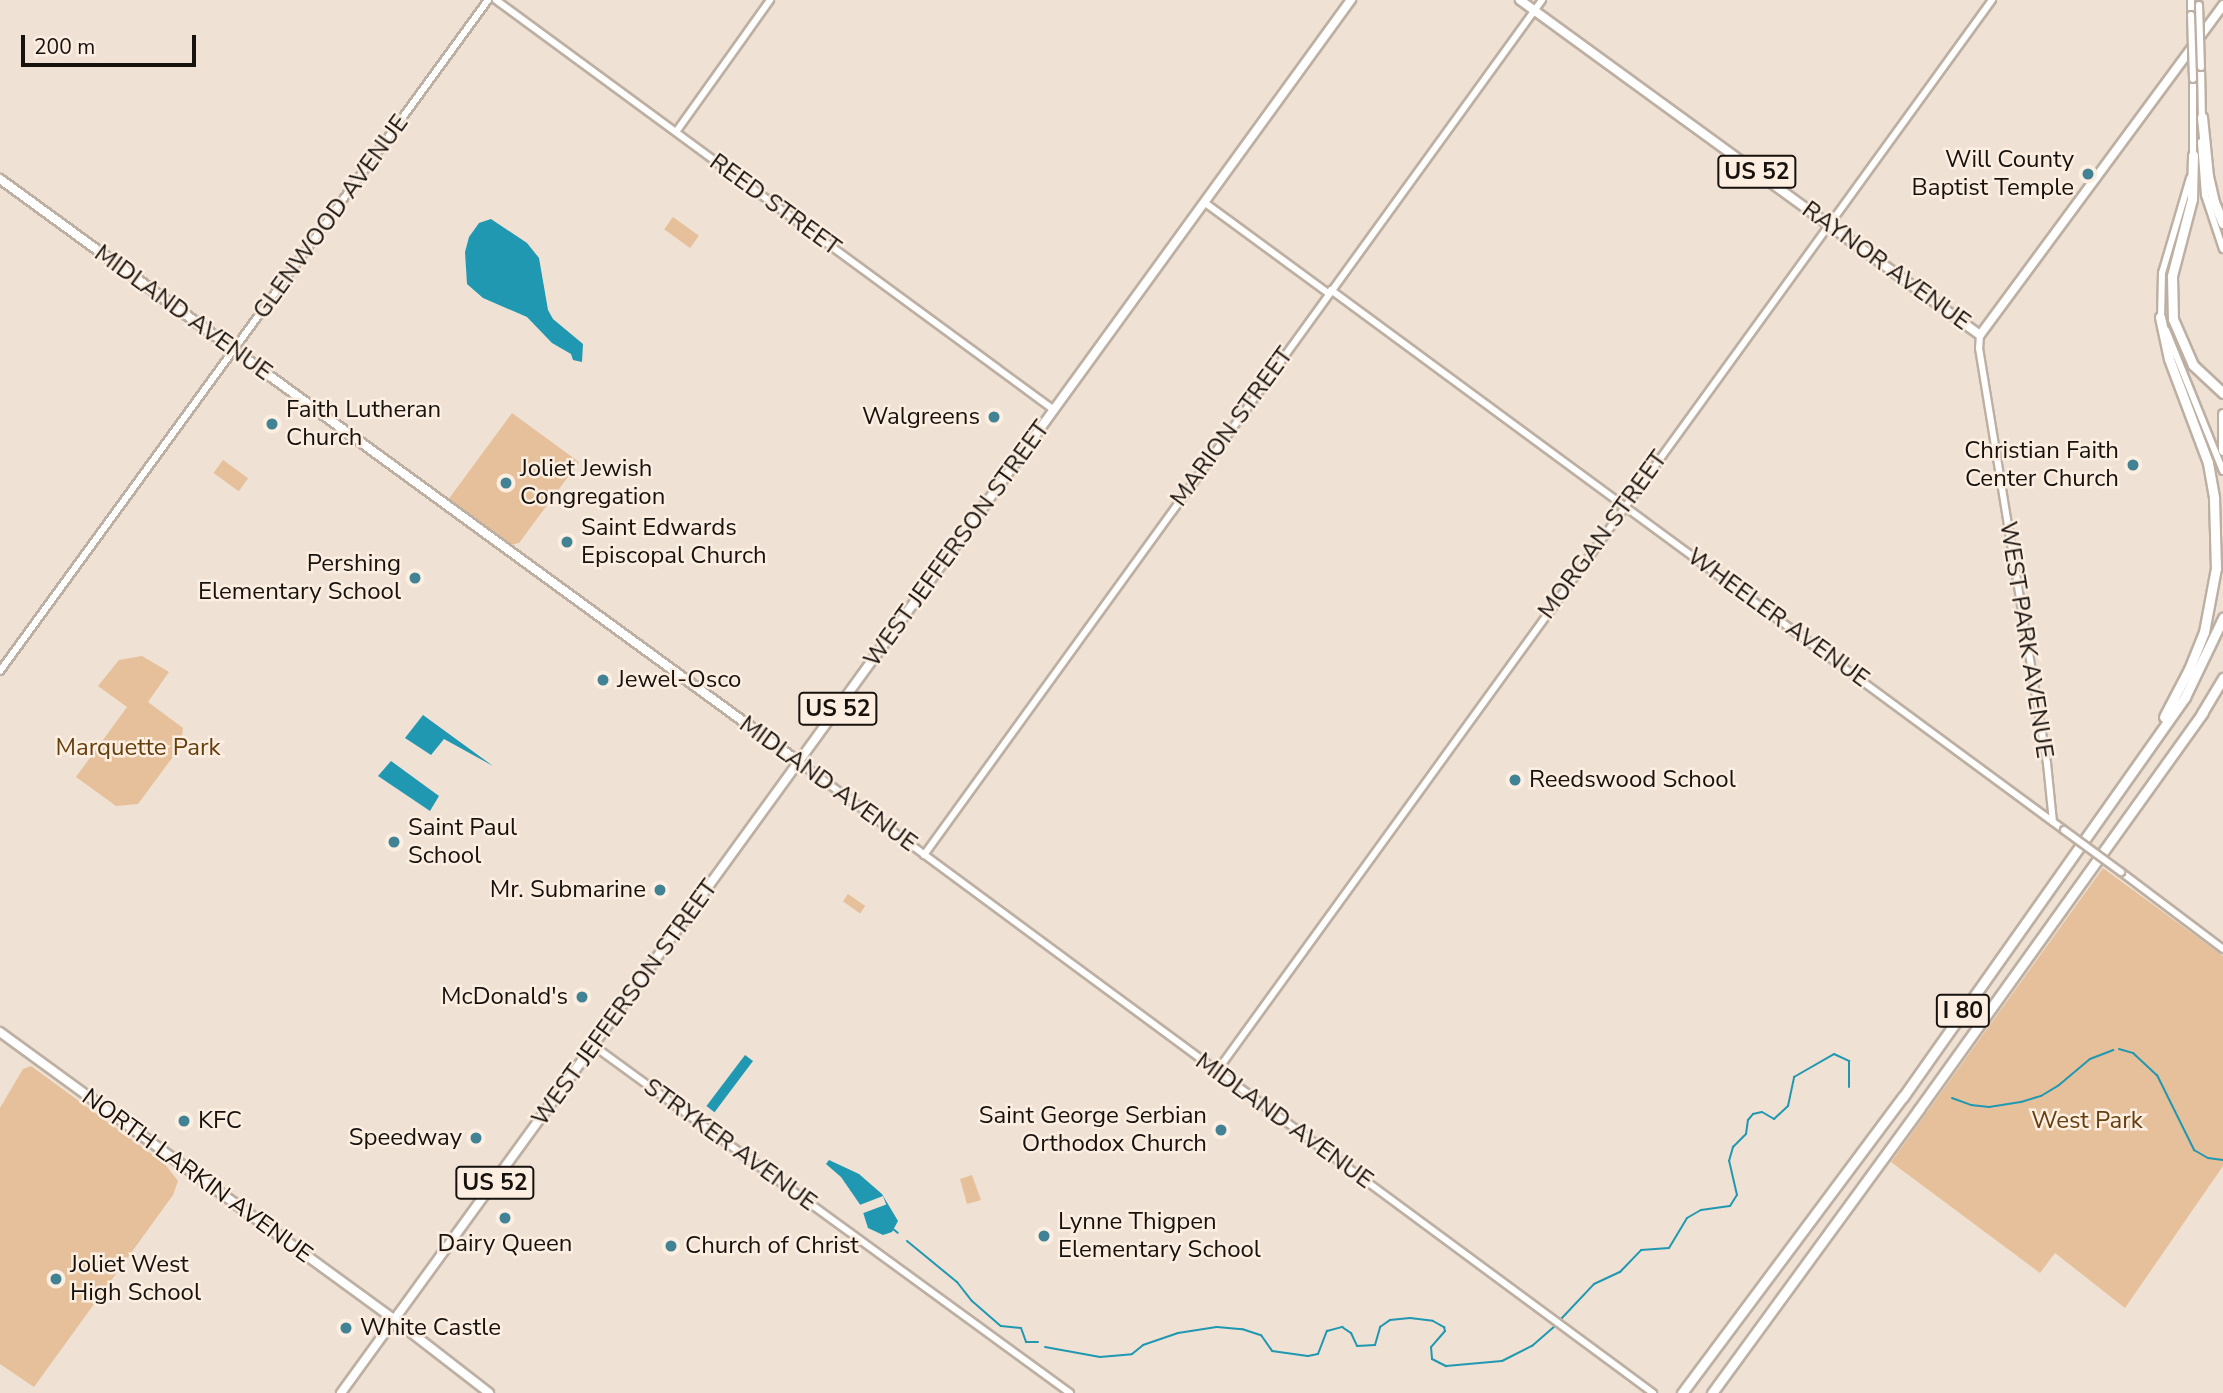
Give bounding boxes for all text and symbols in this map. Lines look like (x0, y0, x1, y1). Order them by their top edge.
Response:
scale bar (24, 21, 200, 65)
text: 200 m (34, 33, 95, 61)
street label: GLENWOOD AVENUE (247, 109, 415, 325)
place label: Will County Baptist Temple (1912, 146, 2074, 202)
street label: REED STREET (704, 148, 846, 262)
road number: US 52 (1717, 153, 1797, 192)
marker: Will County Baptist Temple (2080, 166, 2096, 182)
street label: RAYNOR AVENUE (1796, 195, 1976, 337)
street label: MIDLAND AVENUE (89, 239, 277, 387)
street label: MARION STREET (1165, 342, 1299, 512)
place label: Faith Lutheran Church (286, 396, 441, 452)
place label: Walgreens (862, 403, 980, 431)
marker: Walgreens (986, 409, 1002, 425)
street label: WEST JEFFERSON STREET (858, 415, 1056, 673)
marker: Faith Lutheran Church (264, 416, 280, 432)
place label: Christian Faith Center Church (1964, 437, 2119, 493)
street label: MORGAN STREET (1532, 445, 1674, 625)
place label: Joliet Jewish Congregation (520, 455, 665, 511)
marker: Christian Faith Center Church (2125, 457, 2141, 473)
marker: Joliet Jewish Congregation (498, 475, 514, 491)
place label: Saint Edwards Episcopal Church (581, 514, 767, 570)
street label: WEST PARK AVENUE (1993, 520, 2059, 760)
marker: Saint Edwards Episcopal Church (559, 534, 575, 550)
street label: WHEELER AVENUE (1681, 542, 1875, 694)
place label: Pershing Elementary School (198, 550, 401, 606)
marker: Pershing Elementary School (407, 570, 423, 586)
place label: Jewel-Osco (617, 666, 741, 694)
marker: Jewel-Osco (595, 672, 611, 688)
road number: US 52 (798, 690, 878, 729)
street label: MIDLAND AVENUE (734, 710, 922, 858)
park label: Marquette Park (55, 734, 221, 762)
place label: Reedswood School (1529, 766, 1736, 794)
marker: Reedswood School (1507, 772, 1523, 788)
place label: Saint Paul School (408, 814, 517, 870)
marker: Saint Paul School (386, 834, 402, 850)
street label: WEST JEFFERSON STREET (526, 874, 724, 1132)
place label: Mr. Submarine (490, 876, 646, 904)
marker: Mr. Submarine (652, 882, 668, 898)
place label: McDonald's (441, 983, 568, 1011)
marker: McDonald's (574, 989, 590, 1005)
road number: I 80 (1935, 992, 1991, 1030)
street label: MIDLAND AVENUE (1190, 1047, 1378, 1195)
street label: STRYKER AVENUE (638, 1073, 822, 1217)
street label: NORTH LARKIN AVENUE (76, 1083, 318, 1269)
place label: Saint George Serbian Orthodox Church (979, 1102, 1207, 1158)
place label: KFC (198, 1107, 242, 1135)
park label: West Park (2031, 1107, 2143, 1135)
marker: KFC (176, 1113, 192, 1129)
marker: Saint George Serbian Orthodox Church (1213, 1122, 1229, 1138)
place label: Speedway (349, 1124, 462, 1152)
marker: Speedway (468, 1130, 484, 1146)
road number: US 52 (455, 1164, 535, 1202)
place label: Lynne Thigpen Elementary School (1058, 1208, 1261, 1264)
marker: Dairy Queen (497, 1210, 513, 1226)
marker: Lynne Thigpen Elementary School (1036, 1228, 1052, 1244)
place label: Dairy Queen (438, 1230, 572, 1258)
place label: Church of Christ (685, 1232, 859, 1260)
marker: Church of Christ (663, 1238, 679, 1254)
place label: Joliet West High School (70, 1251, 201, 1307)
marker: Joliet West High School (48, 1271, 64, 1287)
place label: White Castle (360, 1314, 501, 1342)
marker: White Castle (338, 1320, 354, 1336)

